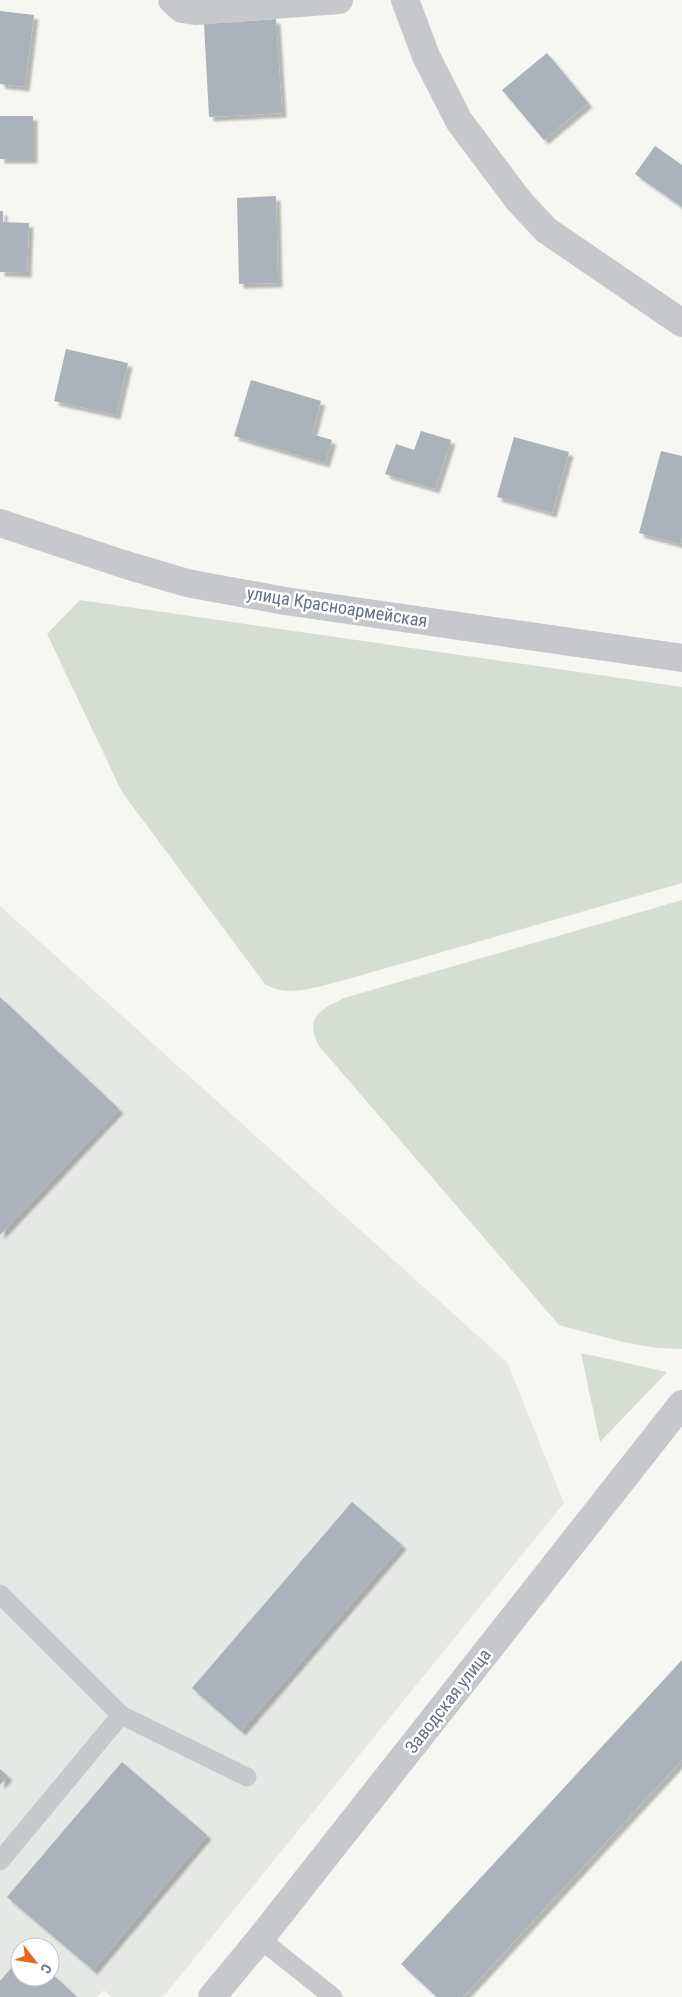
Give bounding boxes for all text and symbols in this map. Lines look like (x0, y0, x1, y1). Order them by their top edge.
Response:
street label: улица Красноармейская (245, 582, 429, 631)
street label: Заводская улица (400, 1644, 495, 1757)
north arrow (10, 1937, 60, 1987)
text: С (37, 1961, 55, 1976)

